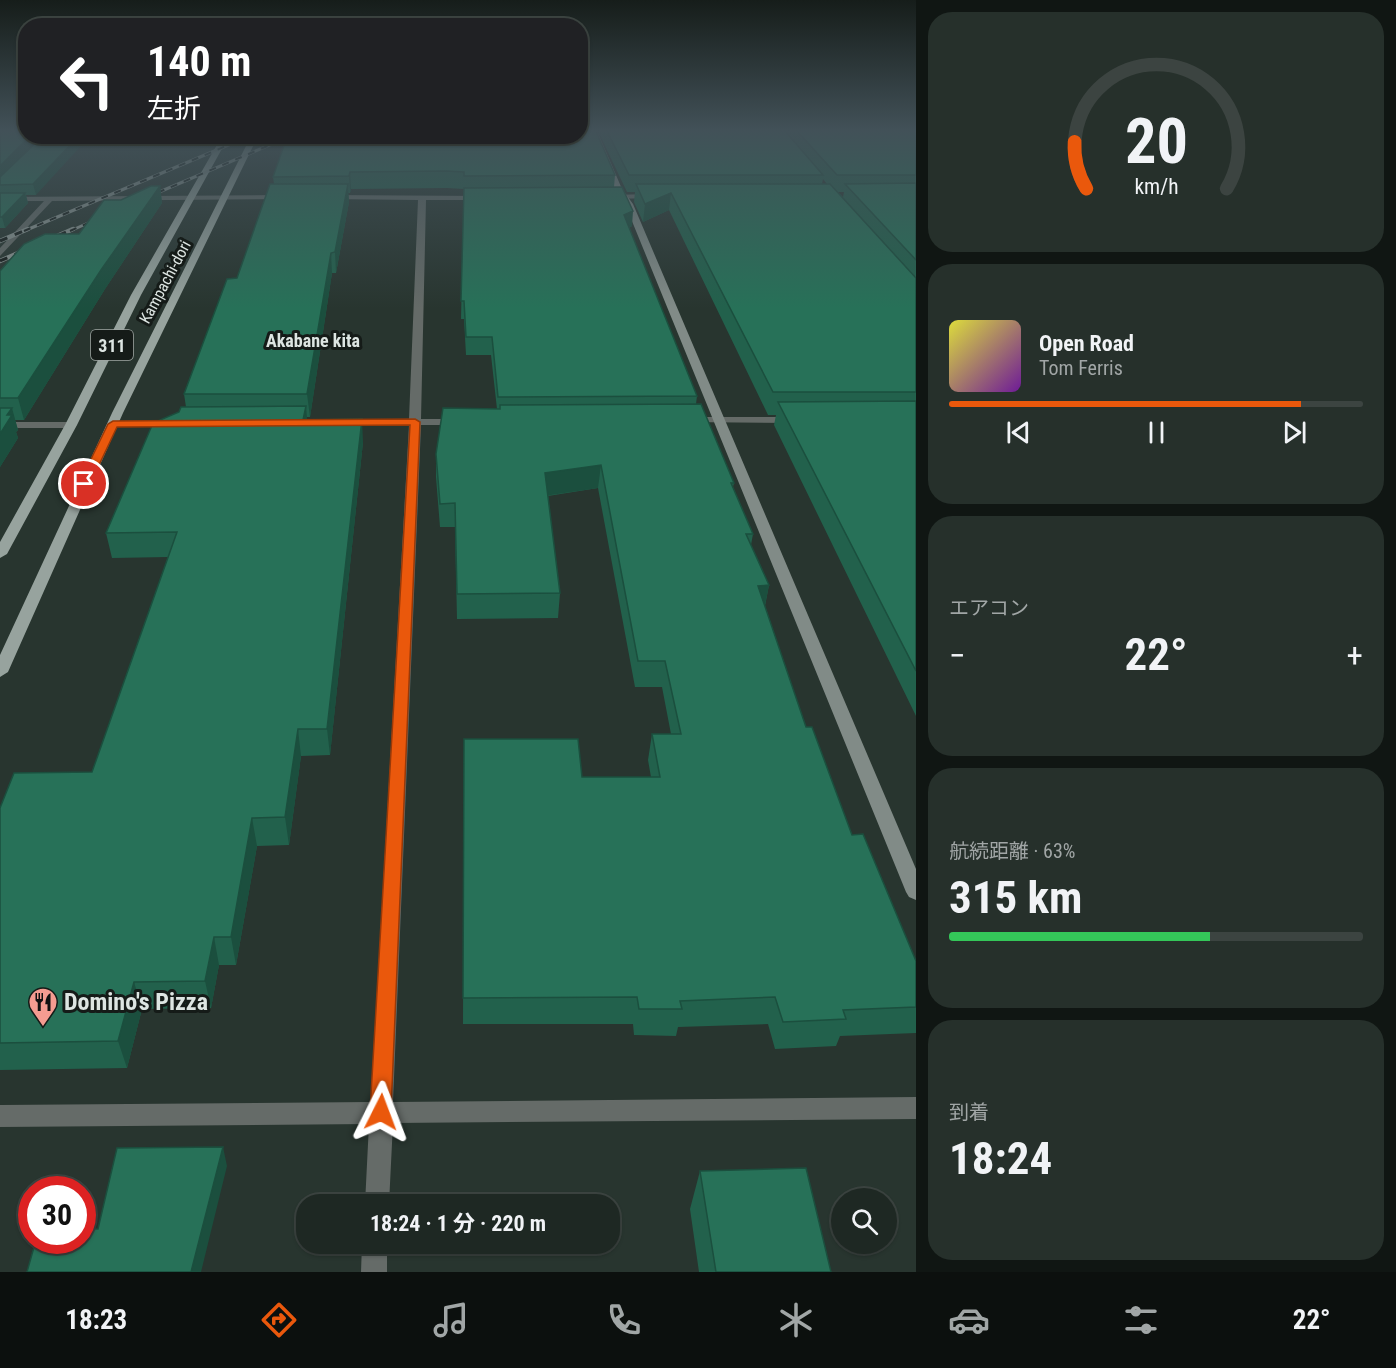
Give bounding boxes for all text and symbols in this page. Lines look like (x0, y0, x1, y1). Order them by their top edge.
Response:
text: 140 m (147, 37, 252, 86)
icon: left (48, 42, 126, 120)
text: 左折 (147, 93, 201, 125)
text: 20 (1124, 105, 1188, 178)
text: km/h (1134, 174, 1178, 199)
street label: Kampachi-dori (135, 237, 195, 327)
road number: 311 (91, 330, 133, 360)
district label: Akabane kita (266, 330, 360, 351)
text: Open Road (1039, 331, 1134, 356)
text: Tom Ferris (1039, 356, 1123, 380)
icon: previous (1002, 416, 1035, 449)
icon: pause (1140, 416, 1173, 449)
icon: next (1278, 416, 1311, 449)
pin (58, 458, 109, 509)
icon: arrive (67, 467, 100, 500)
text: エアコン (949, 596, 1029, 620)
text: 22° (1125, 628, 1188, 681)
text: − (949, 636, 966, 675)
text: + (1347, 636, 1363, 675)
text: 航続距離 · 63% (949, 839, 1075, 863)
text: 315 km (949, 871, 1082, 924)
restaurant icon: Domino's Pizza (27, 986, 59, 1028)
place label: Domino's Pizza (64, 988, 208, 1016)
position arrow (349, 1080, 413, 1144)
text: 到着 (949, 1100, 989, 1124)
text: 18:24 (949, 1132, 1052, 1185)
speed limit sign: 30 (18, 1176, 96, 1254)
map controls (831, 1188, 897, 1254)
button: search (831, 1188, 897, 1254)
text: 18:24 · 1 分 · 220 m (370, 1211, 546, 1236)
icon: directions (258, 1299, 300, 1341)
icon: music (430, 1299, 472, 1341)
icon: phone (603, 1299, 645, 1341)
icon: climate (775, 1299, 817, 1341)
icon: car (948, 1299, 990, 1341)
icon: filters (1120, 1299, 1162, 1341)
text: 18:23 (65, 1304, 127, 1336)
text: 22° (1293, 1304, 1331, 1336)

